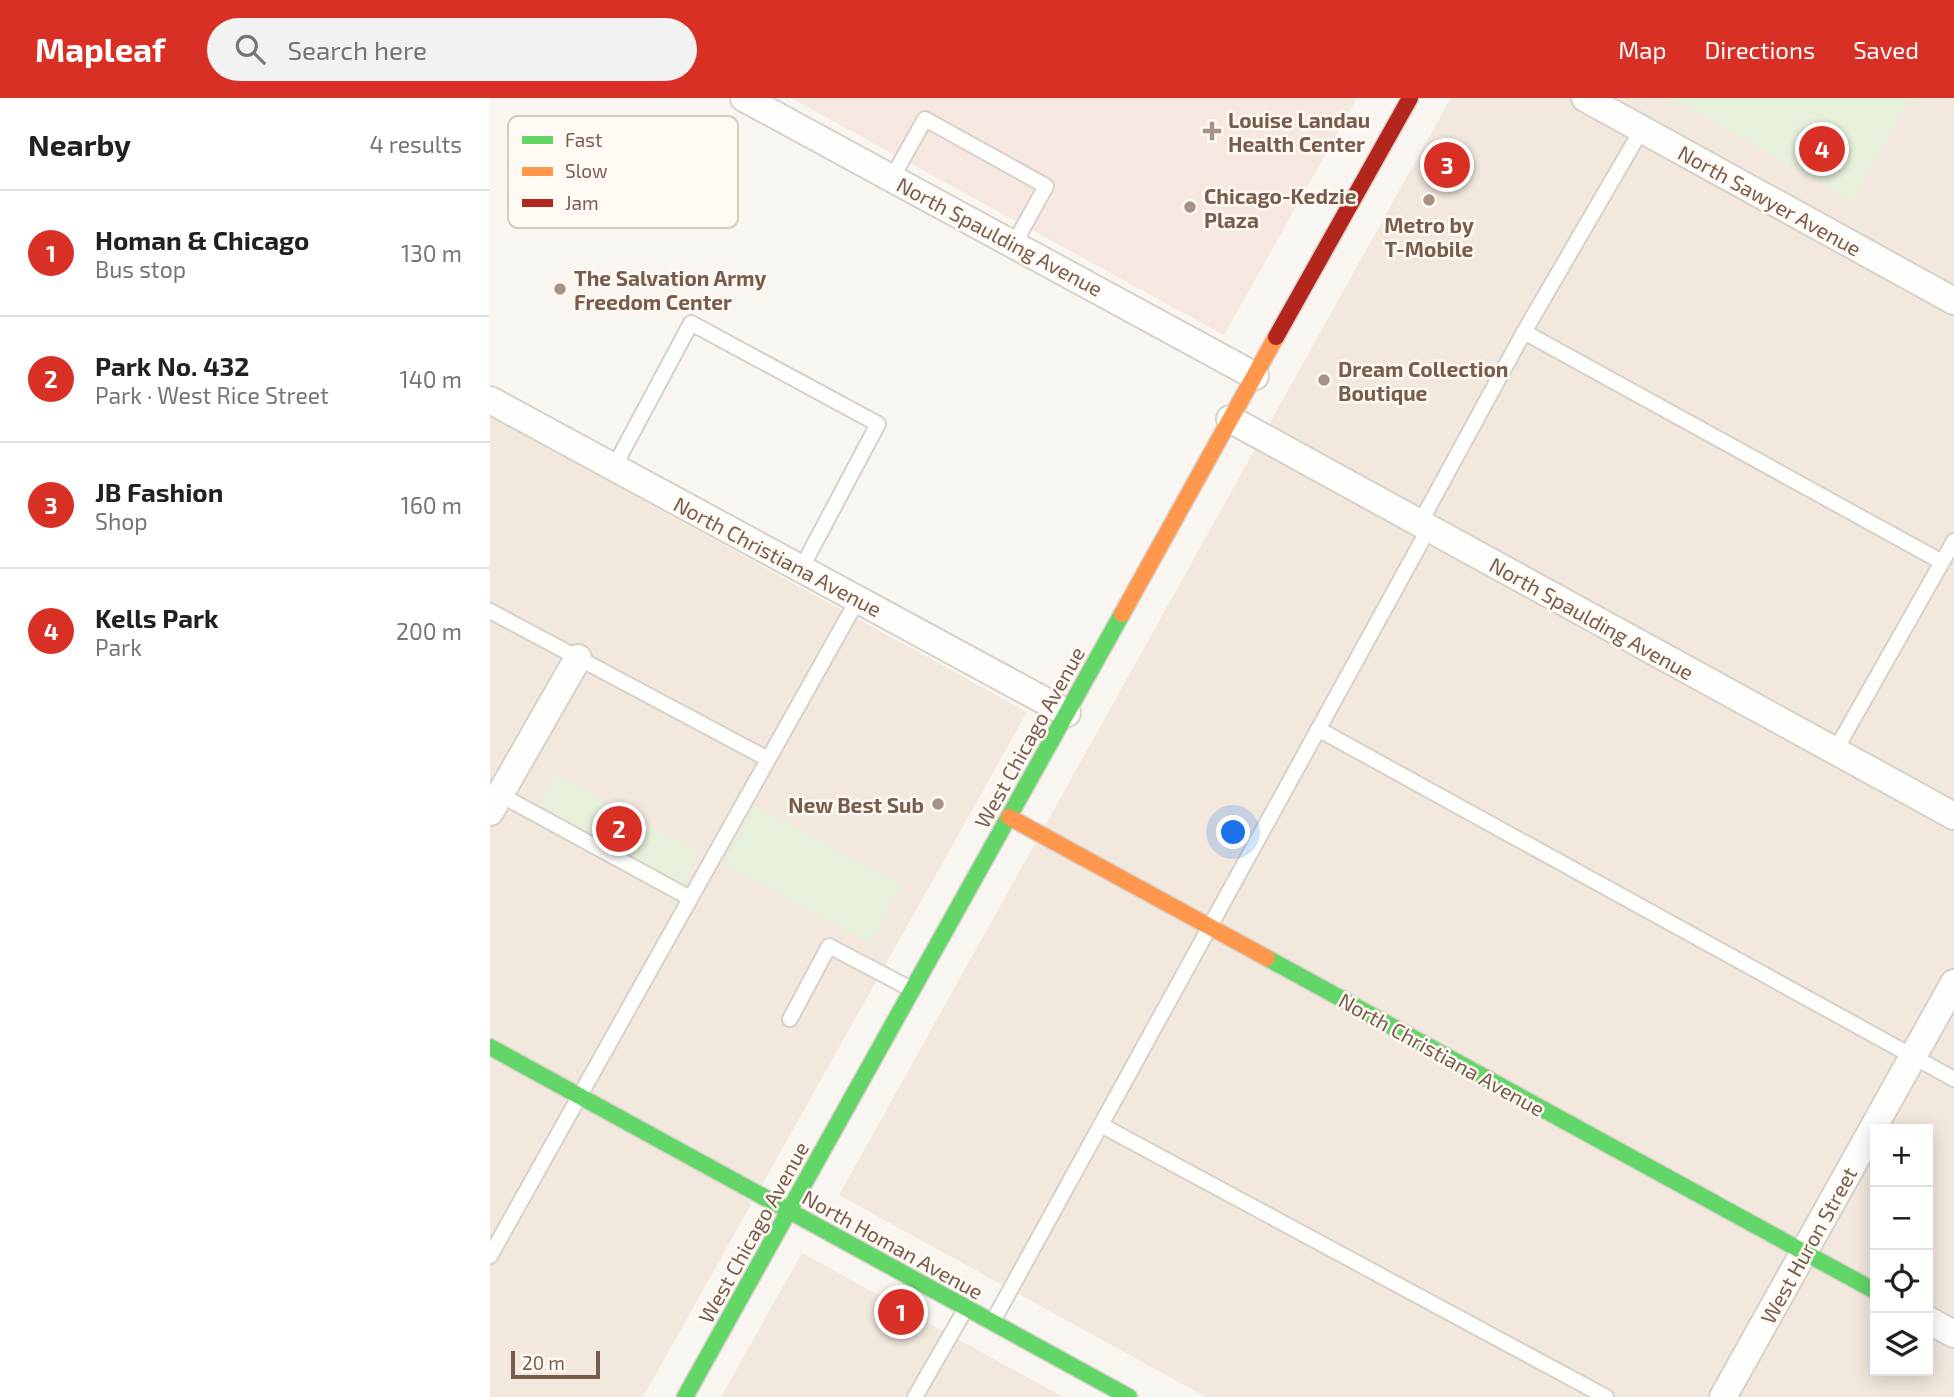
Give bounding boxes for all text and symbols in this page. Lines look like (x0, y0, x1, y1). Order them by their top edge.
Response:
search box (207, 18, 697, 81)
text: Mapleaf (35, 29, 165, 69)
icon: search (231, 30, 269, 68)
text: Search here (287, 34, 427, 65)
text: Map (1618, 35, 1666, 64)
text: Directions (1704, 35, 1815, 64)
text: Saved (1853, 35, 1919, 64)
place label: Louise Landau Health Center (1228, 107, 1370, 156)
legend (508, 116, 738, 228)
marker: Louise Landau Health Center (1202, 121, 1222, 141)
pin: 4 (1799, 123, 1845, 175)
text: Nearby (28, 126, 131, 162)
text: Fast (565, 128, 602, 151)
text: 4 results (370, 130, 462, 158)
pin: 3 (1424, 139, 1470, 191)
street label: North Sawyer Avenue (1674, 139, 1866, 261)
text: Slow (565, 159, 608, 182)
street label: North Spaulding Avenue (893, 171, 1107, 301)
place label: Chicago-Kedzie Plaza (1204, 183, 1357, 232)
text: Jam (565, 191, 599, 214)
marker: Metro by T-Mobile (1421, 192, 1437, 208)
marker: Chicago-Kedzie Plaza (1182, 199, 1198, 215)
place label: Metro by T-Mobile (1384, 212, 1474, 261)
text: Homan & Chicago (95, 224, 309, 255)
text: 1 (46, 239, 56, 267)
text: 130 m (401, 239, 462, 267)
text: Bus stop (95, 255, 186, 283)
place label: The Salvation Army Freedom Center (574, 265, 767, 314)
marker: The Salvation Army Freedom Center (552, 281, 568, 297)
text: Park No. 432 (95, 350, 249, 381)
place label: Dream Collection Boutique (1338, 356, 1508, 405)
text: 2 (44, 365, 58, 393)
text: 140 m (400, 365, 462, 393)
marker: Dream Collection Boutique (1316, 372, 1332, 388)
text: Park · West Rice Street (95, 381, 329, 409)
text: JB Fashion (95, 476, 223, 507)
text: 3 (44, 491, 58, 519)
text: 160 m (401, 491, 462, 519)
street label: North Christiana Avenue (670, 491, 886, 621)
text: Shop (95, 507, 148, 535)
street label: North Spaulding Avenue (1486, 551, 1698, 685)
text: Kells Park (95, 602, 219, 633)
text: 4 (44, 617, 58, 645)
text: 200 m (396, 617, 462, 645)
text: Park (95, 633, 142, 661)
street label: West Chicago Avenue (969, 642, 1089, 832)
place label: New Best Sub (788, 792, 924, 817)
marker: New Best Sub (930, 796, 946, 812)
pin: 2 (596, 803, 642, 855)
your location (1216, 815, 1250, 849)
street label: North Christiana Avenue (1335, 987, 1549, 1121)
map controls (1870, 1124, 1933, 1376)
button: + (1870, 1124, 1933, 1187)
street label: West Chicago Avenue (693, 1137, 813, 1327)
street label: West Huron Street (1755, 1162, 1861, 1328)
street label: North Homan Avenue (798, 1184, 988, 1304)
button: − (1870, 1187, 1933, 1250)
button: locate (1870, 1250, 1933, 1313)
pin: 1 (878, 1286, 924, 1338)
button: layers (1870, 1313, 1933, 1376)
scale bar (511, 1348, 600, 1380)
text: 20 m (522, 1351, 565, 1374)

